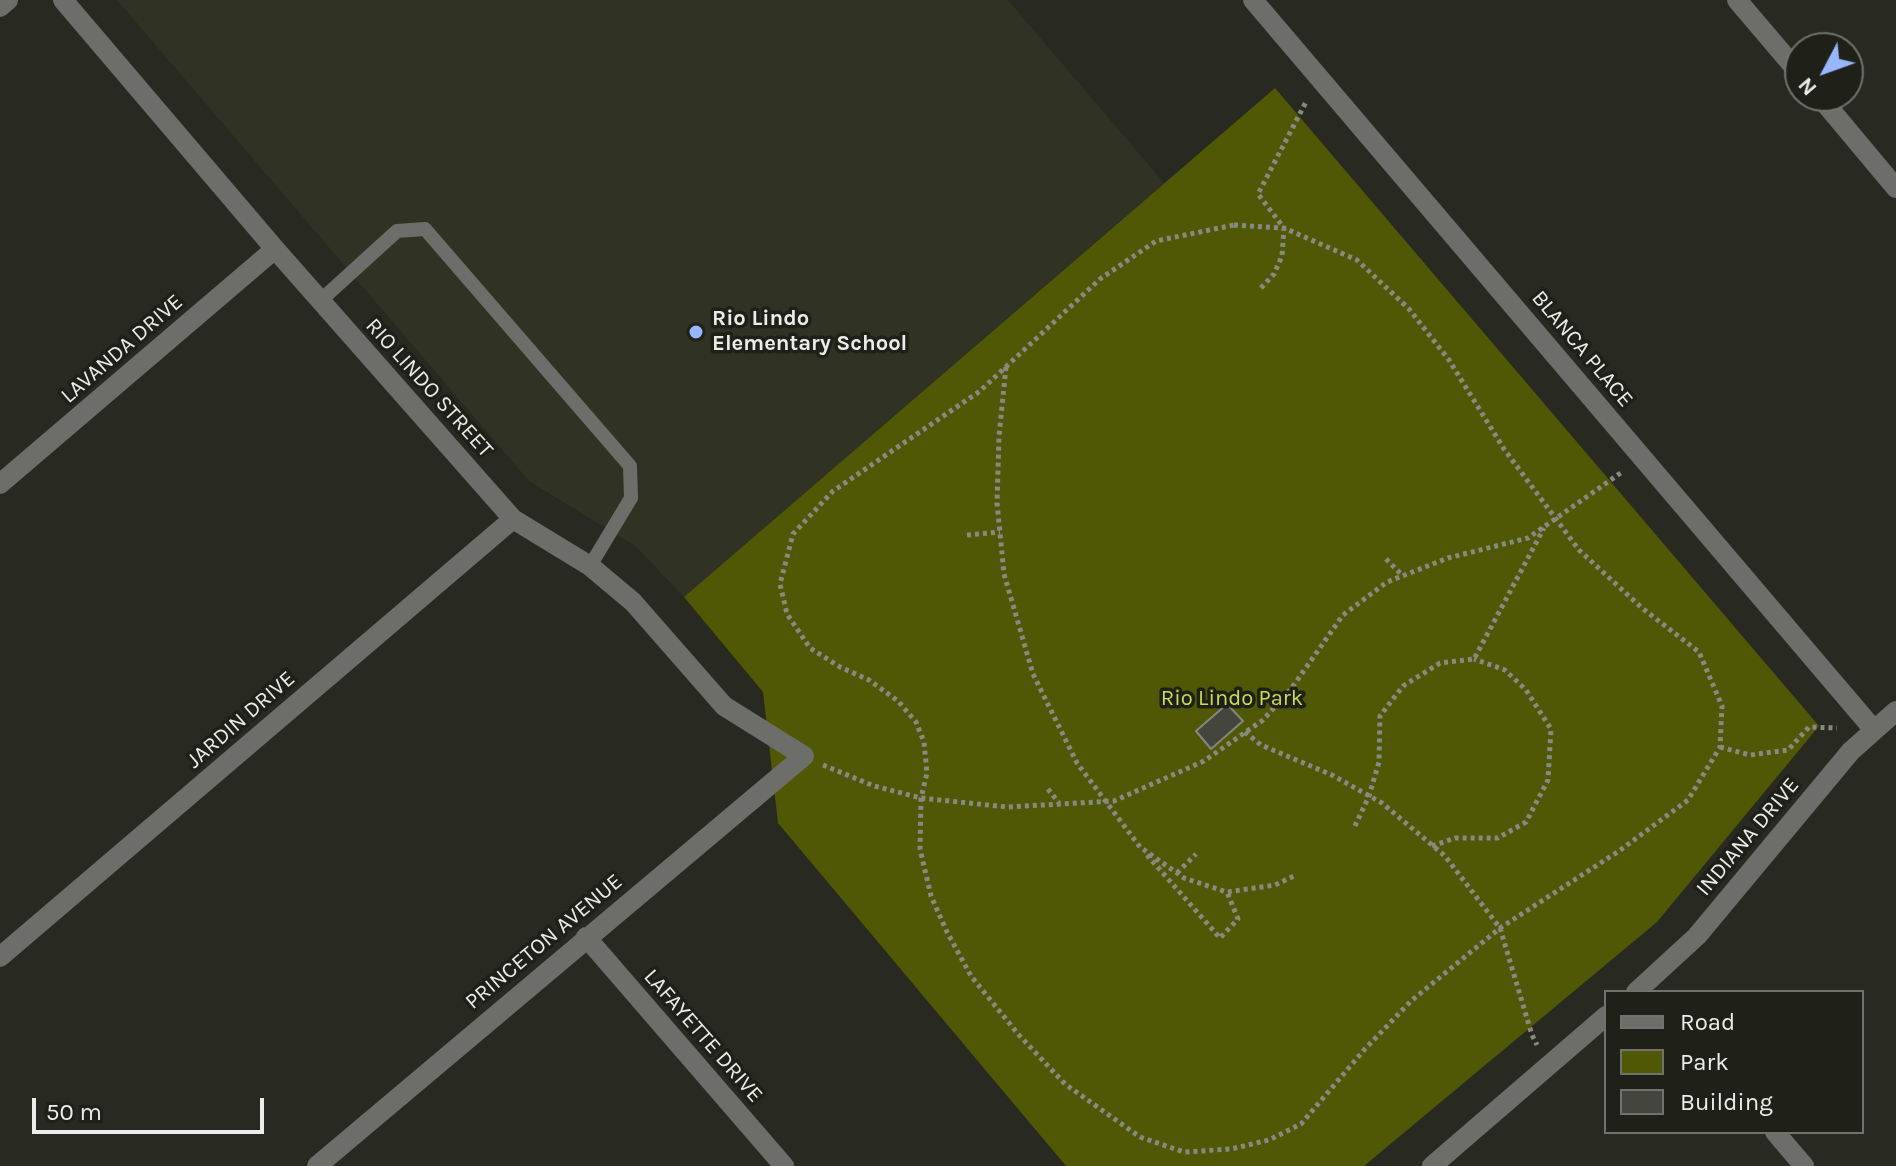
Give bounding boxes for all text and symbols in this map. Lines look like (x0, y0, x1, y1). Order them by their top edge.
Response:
north arrow (1784, 32, 1864, 112)
text: N (1792, 72, 1822, 101)
street label: BLANCA PLACE (1526, 285, 1638, 413)
street label: LAVANDA DRIVE (56, 289, 188, 409)
place label: Rio Lindo Elementary School (712, 306, 907, 358)
street label: RIO LINDO STREET (360, 313, 498, 463)
marker: Rio Lindo Elementary School (687, 323, 705, 341)
street label: JARDIN DRIVE (181, 666, 301, 774)
park label: Rio Lindo Park (1161, 686, 1303, 712)
street label: INDIANA DRIVE (1691, 772, 1805, 902)
street label: PRINCETON AVENUE (460, 869, 628, 1015)
street label: LAFAYETTE DRIVE (638, 964, 768, 1108)
legend (1604, 990, 1864, 1134)
text: Road (1680, 1008, 1735, 1036)
text: Park (1680, 1048, 1729, 1076)
scale bar (36, 1082, 268, 1132)
text: Building (1680, 1088, 1773, 1116)
text: 50 m (46, 1098, 102, 1126)

